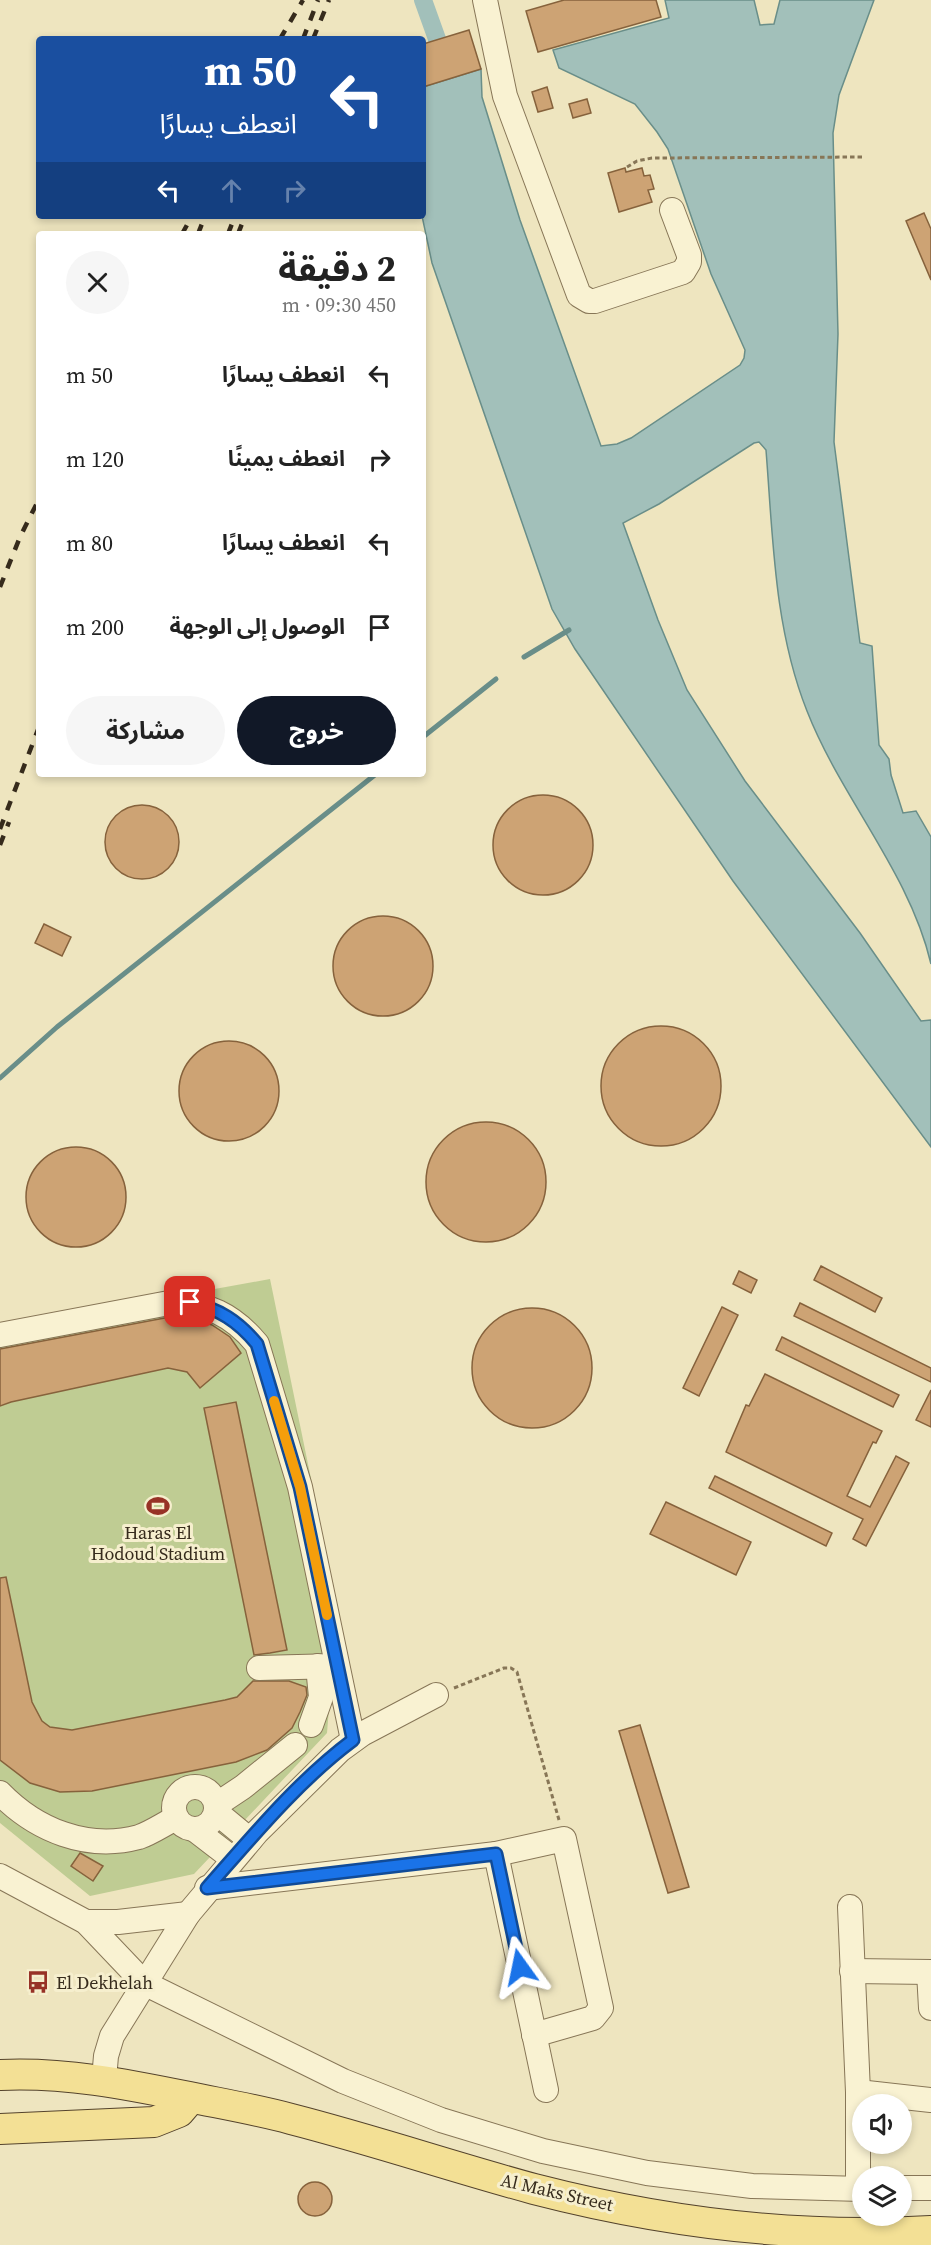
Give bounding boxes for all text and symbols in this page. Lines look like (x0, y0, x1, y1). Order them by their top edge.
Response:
text: 50 m (204, 41, 297, 99)
icon: left (318, 60, 396, 138)
text: انعطف يسارًا (160, 105, 297, 142)
icon: left (152, 174, 185, 207)
icon: ahead (215, 174, 248, 207)
icon: right (278, 174, 311, 207)
text: 2 دقيقة (278, 244, 396, 293)
button: close (66, 251, 129, 314)
text: 450 m · 09:30 (282, 291, 396, 319)
text: انعطف يسارًا (222, 359, 345, 389)
icon: left (363, 359, 396, 392)
text: 50 m (66, 360, 113, 390)
text: انعطف يمينًا (228, 443, 345, 473)
icon: right (363, 443, 396, 476)
text: 120 m (66, 444, 124, 474)
text: انعطف يسارًا (222, 527, 345, 557)
icon: left (363, 527, 396, 560)
text: 80 m (66, 528, 113, 558)
text: الوصول إلى الوجهة (169, 611, 345, 641)
icon: arrive (363, 611, 396, 644)
text: 200 m (66, 612, 124, 642)
button: مشاركة (66, 696, 225, 765)
button: خروج (237, 696, 396, 765)
pin (164, 1276, 215, 1327)
icon: arrive (173, 1285, 206, 1318)
sports icon: Haras El Hodoud Stadium (145, 1493, 171, 1519)
place label: Haras El Hodoud Stadium (91, 1520, 225, 1566)
position arrow (488, 1935, 552, 1999)
bus stop icon: El Dekhelah (25, 1969, 51, 1995)
place label: El Dekhelah (56, 1970, 153, 1995)
map controls (852, 2094, 912, 2226)
button: sound (852, 2094, 912, 2154)
button: layers (852, 2166, 912, 2226)
street label: Al Maks Street (498, 2167, 616, 2217)

